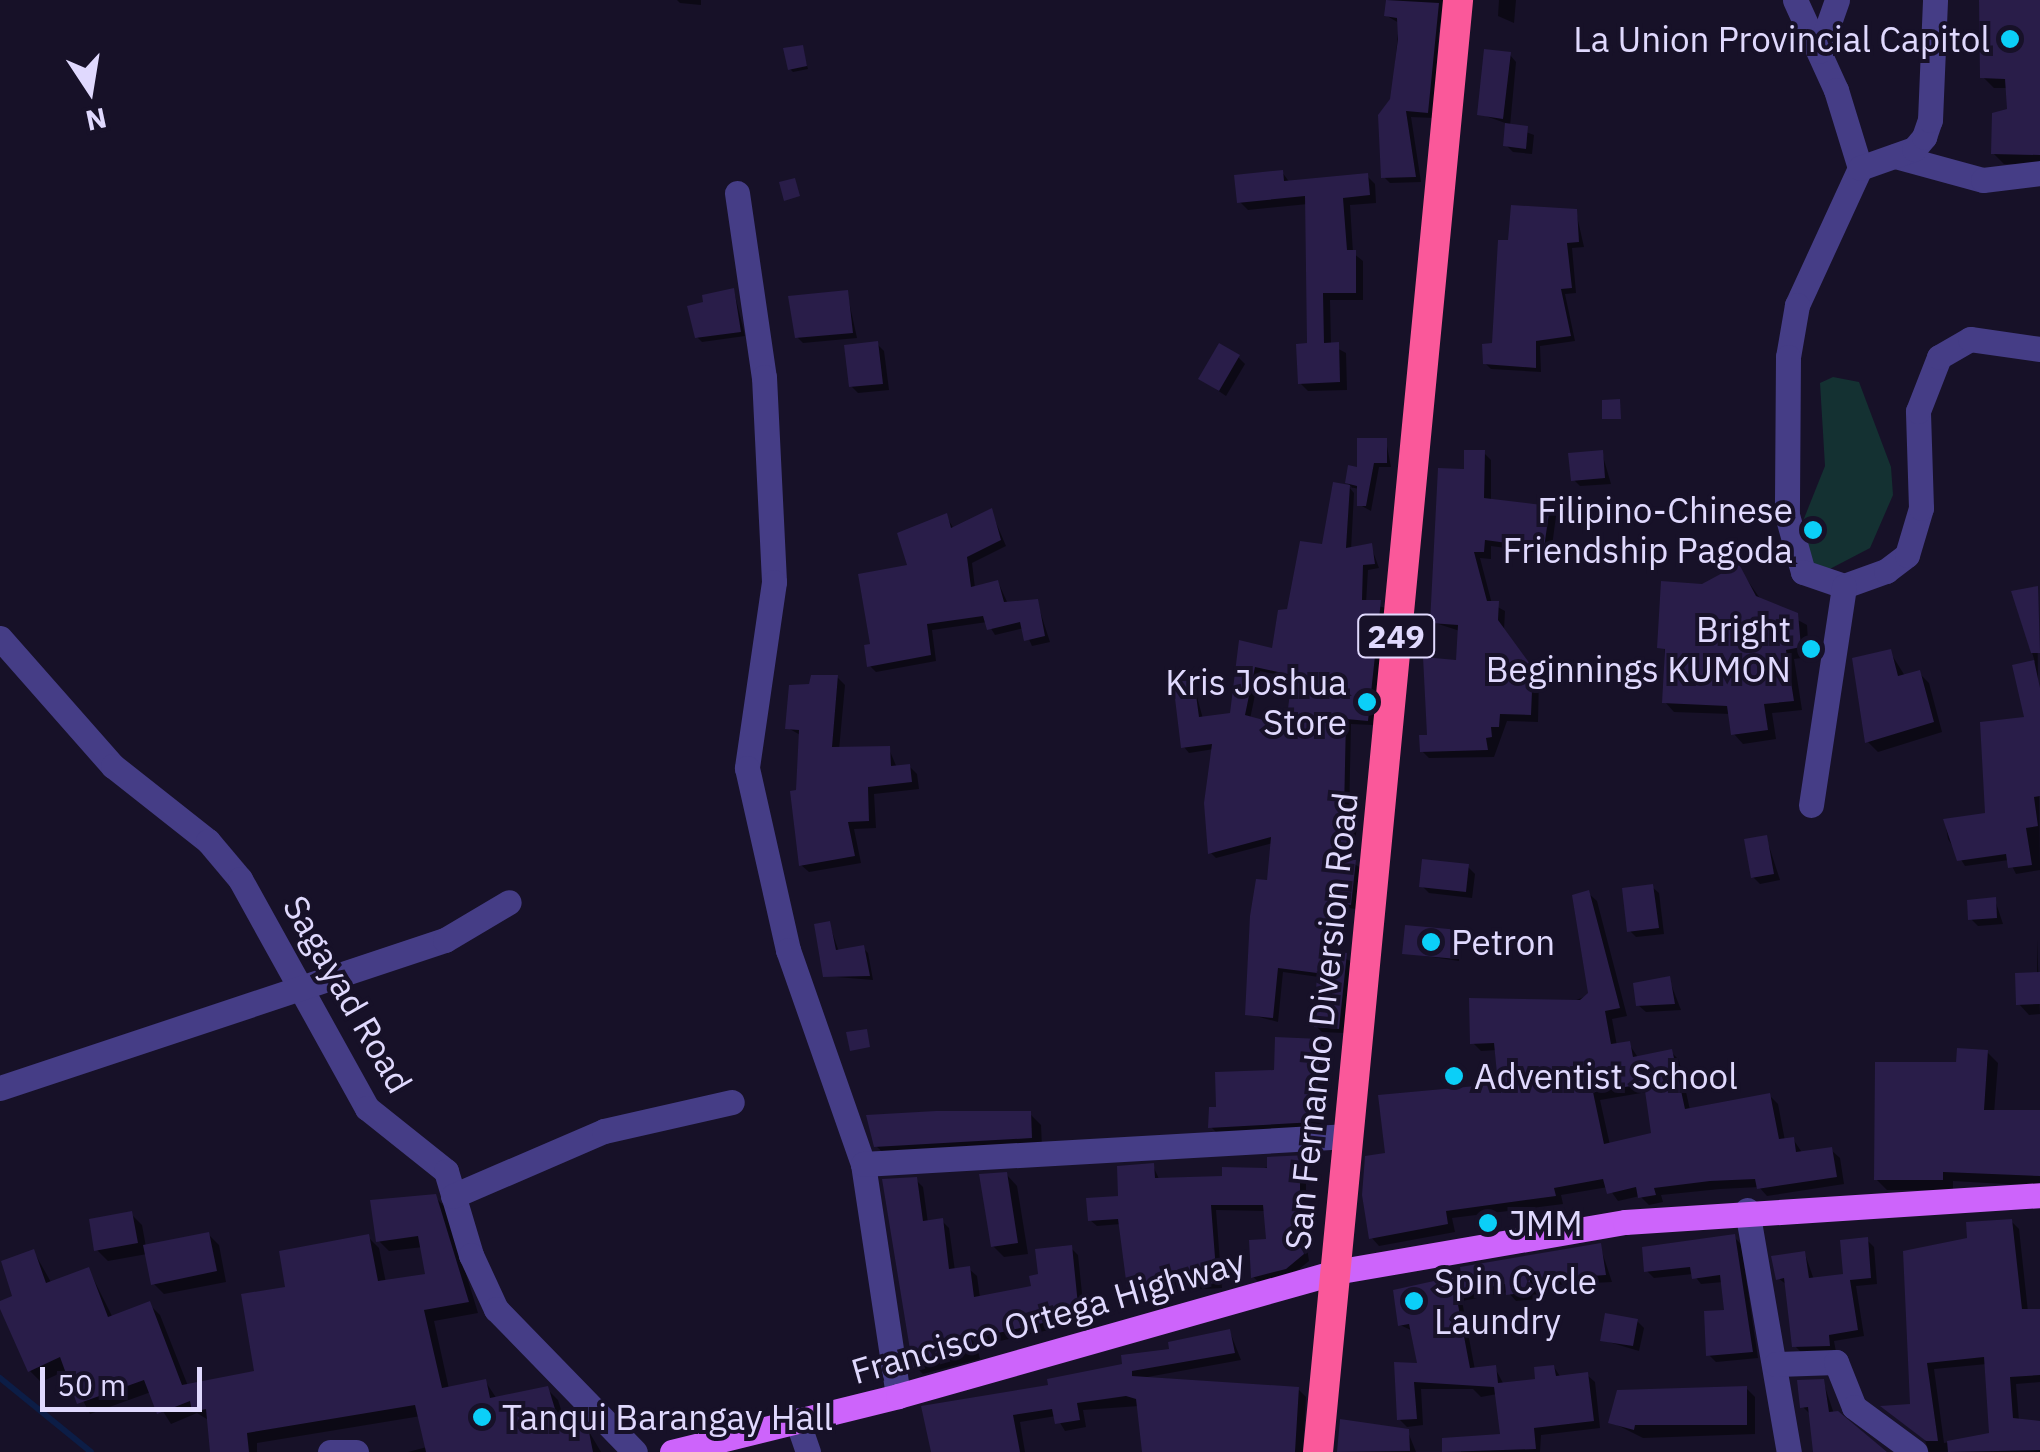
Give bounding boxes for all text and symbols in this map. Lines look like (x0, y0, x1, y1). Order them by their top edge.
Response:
place label: La Union Provincial Capitol (1573, 18, 1990, 60)
marker: La Union Provincial Capitol (1999, 28, 2021, 50)
north arrow (40, 40, 140, 140)
text: N (83, 100, 110, 140)
place label: Filipino-Chinese Friendship Pagoda (1503, 489, 1793, 571)
marker: Filipino-Chinese Friendship Pagoda (1802, 519, 1824, 541)
place label: Bright Beginnings KUMON (1486, 608, 1791, 690)
road number: 249 (1356, 609, 1436, 663)
marker: Bright Beginnings KUMON (1800, 638, 1822, 660)
place label: Kris Joshua Store (1165, 661, 1347, 743)
marker: Kris Joshua Store (1356, 691, 1378, 713)
street label: San Fernando Diversion Road (1276, 790, 1366, 1252)
street label: Sagayad Road (275, 888, 421, 1100)
place label: Petron (1451, 921, 1555, 963)
marker: Petron (1420, 931, 1442, 953)
place label: Adventist School (1474, 1055, 1738, 1097)
marker: Adventist School (1443, 1065, 1465, 1087)
place label: JMM (1508, 1202, 1583, 1244)
marker: JMM (1477, 1212, 1499, 1234)
street label: Francisco Ortega Highway (846, 1240, 1250, 1392)
place label: Spin Cycle Laundry (1434, 1260, 1597, 1342)
marker: Spin Cycle Laundry (1403, 1290, 1425, 1312)
scale bar (45, 1347, 208, 1409)
text: 50 m (57, 1365, 126, 1404)
place label: Tanqui Barangay Hall (502, 1396, 833, 1438)
marker: Tanqui Barangay Hall (471, 1406, 493, 1428)

